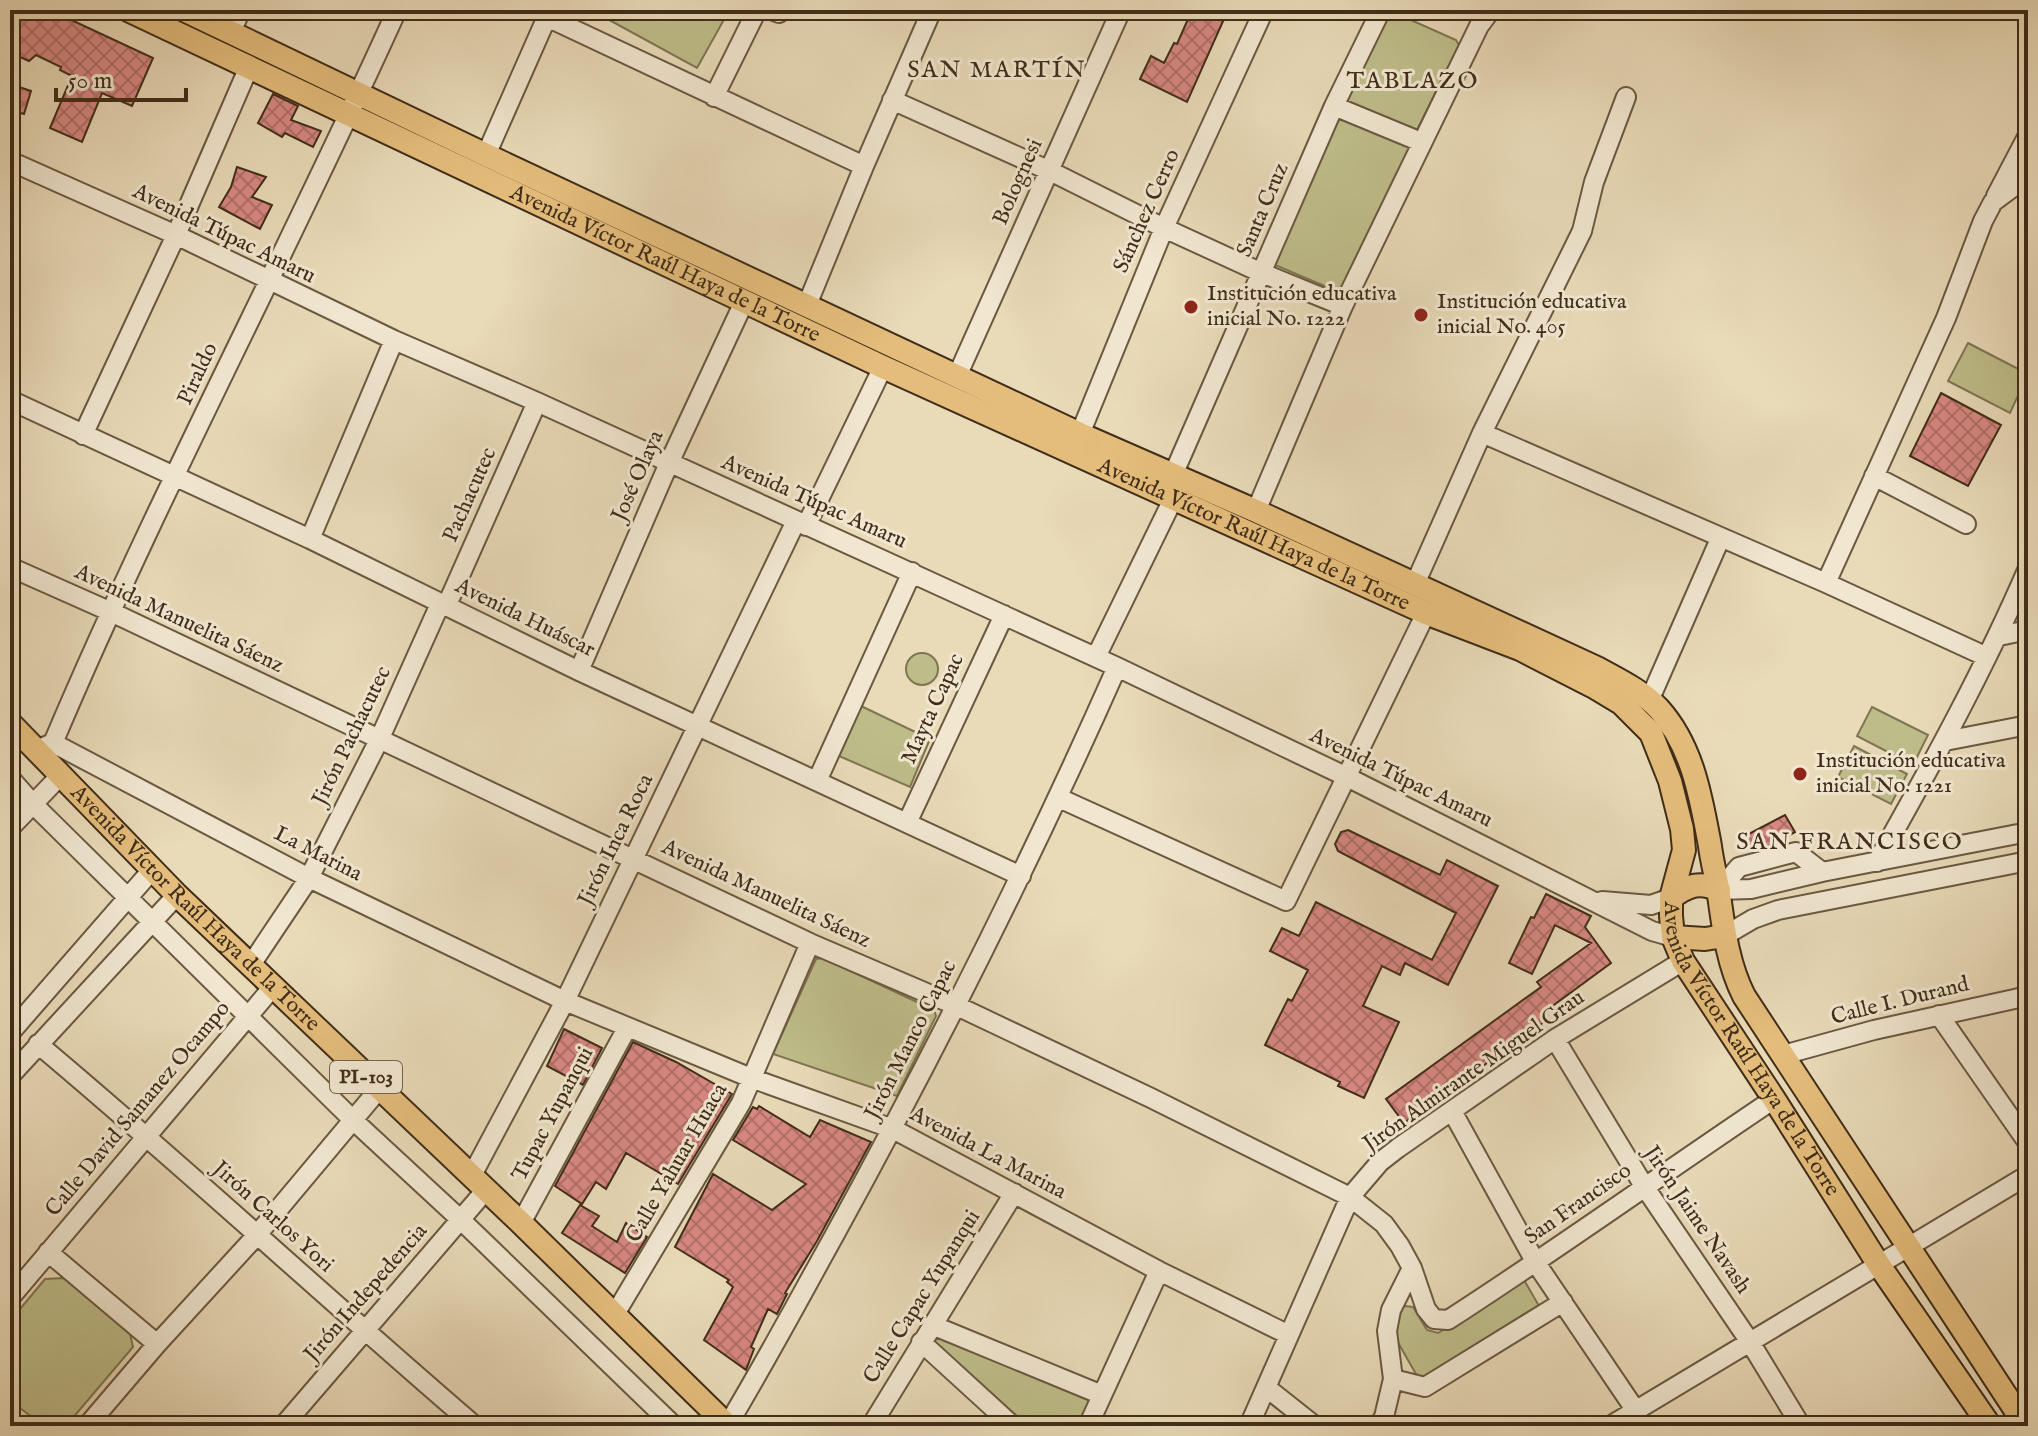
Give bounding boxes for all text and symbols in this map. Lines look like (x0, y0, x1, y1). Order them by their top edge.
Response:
scale bar (56, 52, 186, 102)
district label: SAN MARTÍN (907, 55, 1087, 86)
text: 50 m (68, 66, 112, 97)
district label: TABLAZO (1347, 66, 1479, 97)
street label: Bolognesi (987, 134, 1049, 229)
street label: Sánchez Cerro (1107, 145, 1187, 277)
street label: Santa Cruz (1231, 159, 1295, 261)
street label: Avenida Túpac Amaru (127, 177, 320, 290)
street label: Avenida Víctor Raúl Haya de la Torre (505, 178, 825, 349)
place label: Institución educativa inicial No. 1222 (1207, 280, 1397, 333)
place label: Institución educativa inicial No. 405 (1437, 288, 1627, 341)
marker: Institución educativa inicial No. 1222 (1182, 298, 1200, 316)
marker: Institución educativa inicial No. 405 (1412, 306, 1430, 324)
street label: Piraldo (171, 338, 225, 410)
street label: José Olaya (604, 426, 671, 529)
street label: Pachacutec (437, 443, 503, 547)
street label: Avenida Túpac Amaru (716, 448, 911, 555)
street label: Avenida Víctor Raúl Haya de la Torre (1092, 452, 1414, 618)
street label: Avenida Manuelita Sáenz (69, 558, 288, 680)
street label: Avenida Huáscar (450, 572, 599, 664)
street label: Mayta Capac (895, 649, 971, 769)
street label: Jirón Pachacutec (305, 662, 398, 813)
street label: Avenida Túpac Amaru (1304, 721, 1497, 834)
place label: Institución educativa inicial No. 1221 (1816, 747, 2006, 800)
marker: Institución educativa inicial No. 1221 (1791, 765, 1809, 783)
street label: Jirón Inca Roca (571, 769, 660, 913)
street label: Avenida Víctor Raúl Haya de la Torre (63, 779, 326, 1038)
street label: La Marina (269, 820, 367, 888)
district label: SAN FRANCISCO (1736, 827, 1964, 858)
street label: Avenida Manuelita Sáenz (656, 833, 875, 955)
street label: Avenida Víctor Raúl Haya de la Torre (1657, 900, 1846, 1202)
street label: Jirón Manco Capac (857, 956, 963, 1127)
street label: Calle I. Durand (1828, 970, 1972, 1032)
street label: Jirón Almirante Miguel Grau (1355, 984, 1590, 1160)
street label: Calle David Samanez Ocampo (39, 995, 237, 1223)
street label: Tupac Yupanqui (506, 1042, 600, 1186)
road number: PI-103 (330, 1061, 402, 1093)
street label: Calle Yahuar Huaca (620, 1078, 734, 1248)
street label: Avenida La Marina (904, 1100, 1071, 1206)
street label: Jirón Jaime Navash (1635, 1138, 1757, 1300)
street label: Jirón Carlos Yori (204, 1153, 340, 1279)
street label: San Francisco (1519, 1157, 1637, 1251)
street label: Calle Capac Yupanqui (857, 1205, 987, 1389)
street label: Jirón Indepedencia (296, 1218, 434, 1370)

